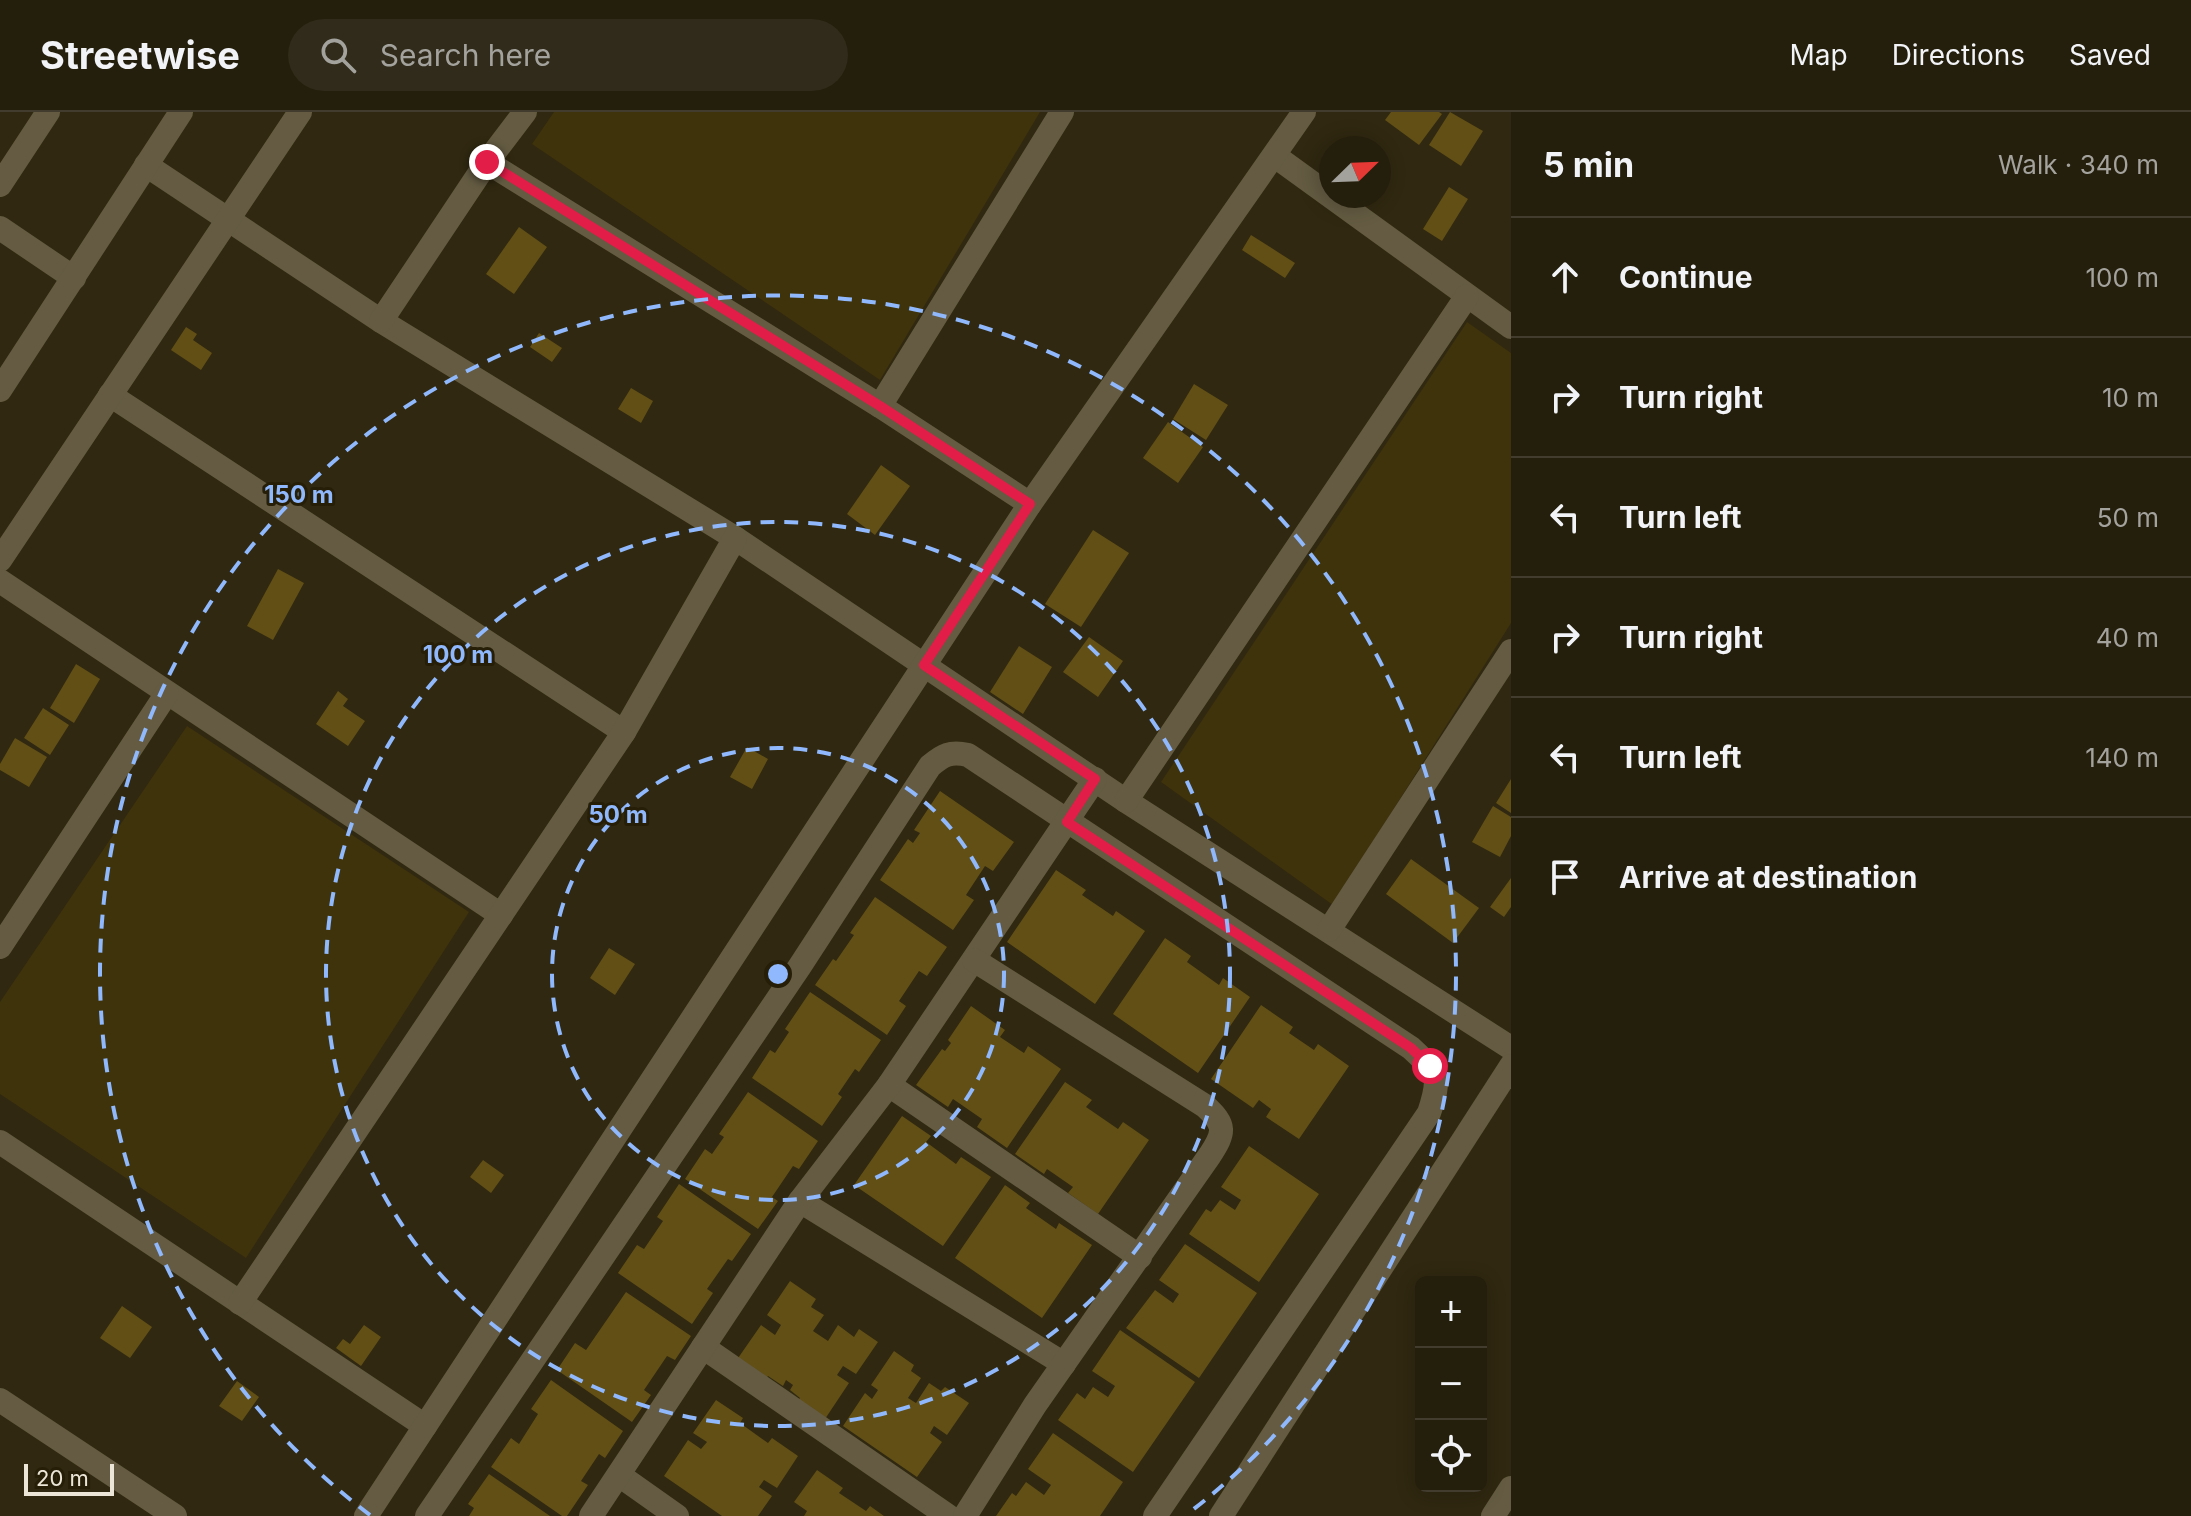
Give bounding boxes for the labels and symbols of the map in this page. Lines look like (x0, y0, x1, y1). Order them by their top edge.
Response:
north arrow (1319, 136, 1391, 208)
route end (469, 144, 505, 180)
text: 150 m (264, 480, 334, 509)
text: 100 m (423, 640, 493, 669)
text: 50 m (588, 800, 648, 829)
centre of rings (764, 960, 792, 988)
route start (1412, 1048, 1448, 1084)
scale bar (24, 1460, 114, 1496)

